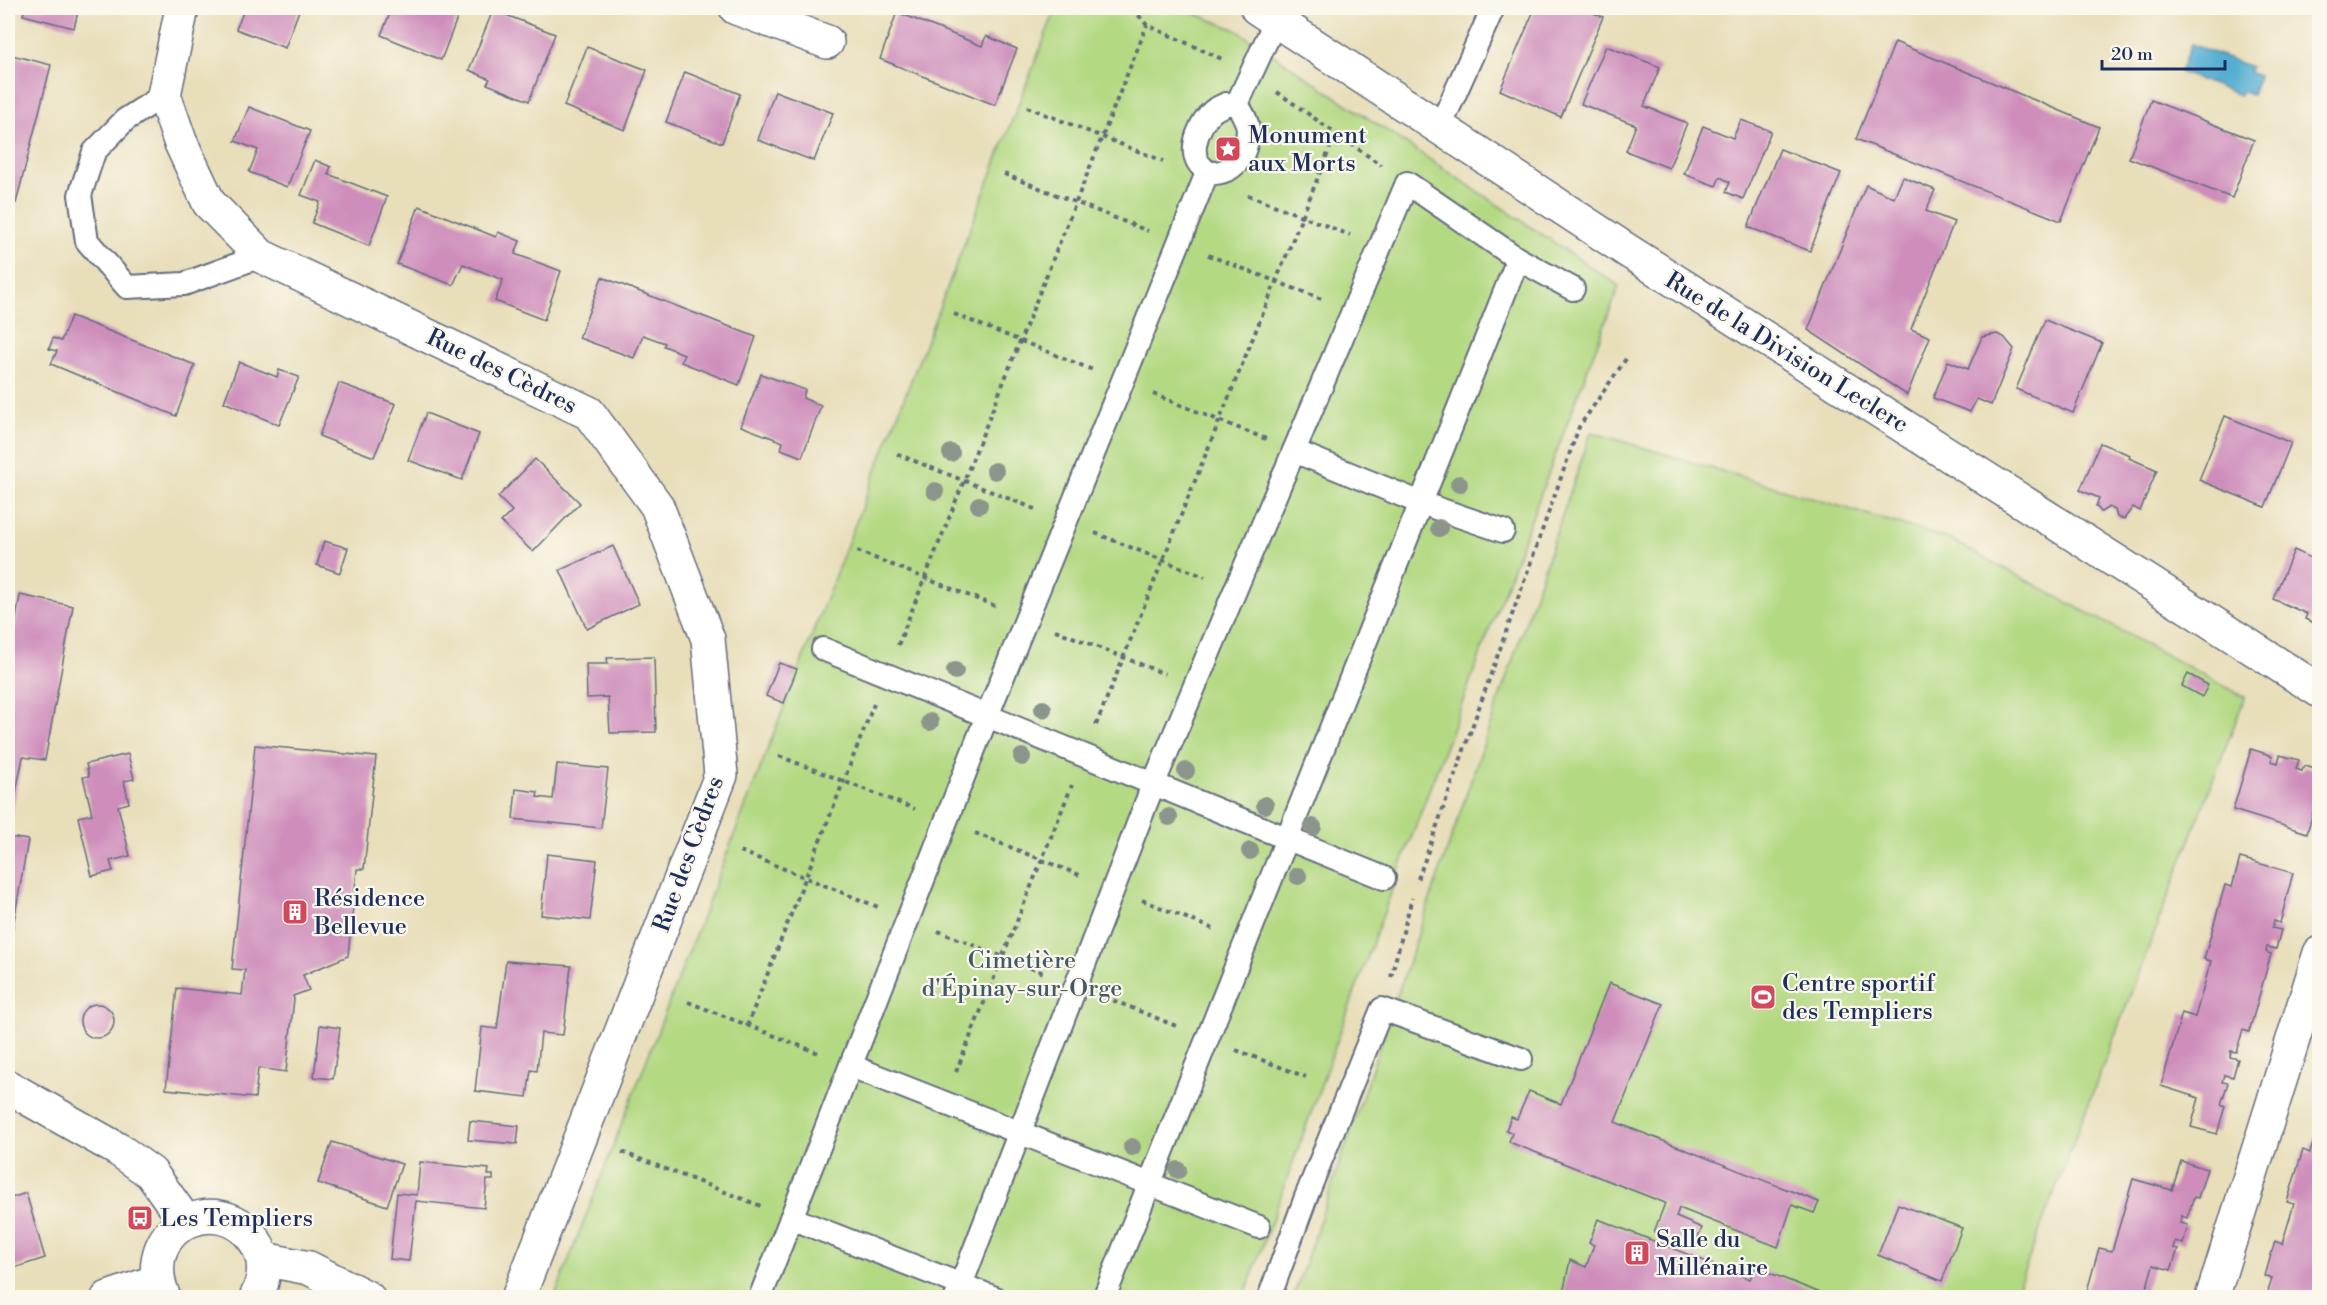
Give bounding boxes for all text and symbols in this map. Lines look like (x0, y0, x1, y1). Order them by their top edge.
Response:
scale bar (2102, 33, 2225, 71)
text: 20 m (2111, 43, 2153, 66)
place label: Monument aux Morts (1248, 121, 1367, 179)
place icon: Monument aux Morts (1213, 134, 1243, 164)
street label: Rue de la Division Leclerc (1659, 266, 1914, 440)
street label: Rue des Cèdres (421, 323, 582, 421)
street label: Rue des Cèdres (647, 772, 731, 936)
place label: Résidence Bellevue (313, 884, 425, 942)
building icon: Résidence Bellevue (280, 897, 310, 927)
park label: Cimetière d'Épinay-sur-Orge (922, 946, 1122, 1004)
place label: Centre sportif des Templiers (1782, 969, 1936, 1027)
sports icon: Centre sportif des Templiers (1748, 982, 1778, 1012)
bus stop icon: Les Templiers (125, 1203, 155, 1233)
place label: Les Templiers (160, 1204, 313, 1234)
place label: Salle du Millénaire (1656, 1225, 1768, 1283)
building icon: Salle du Millénaire (1622, 1238, 1652, 1268)

